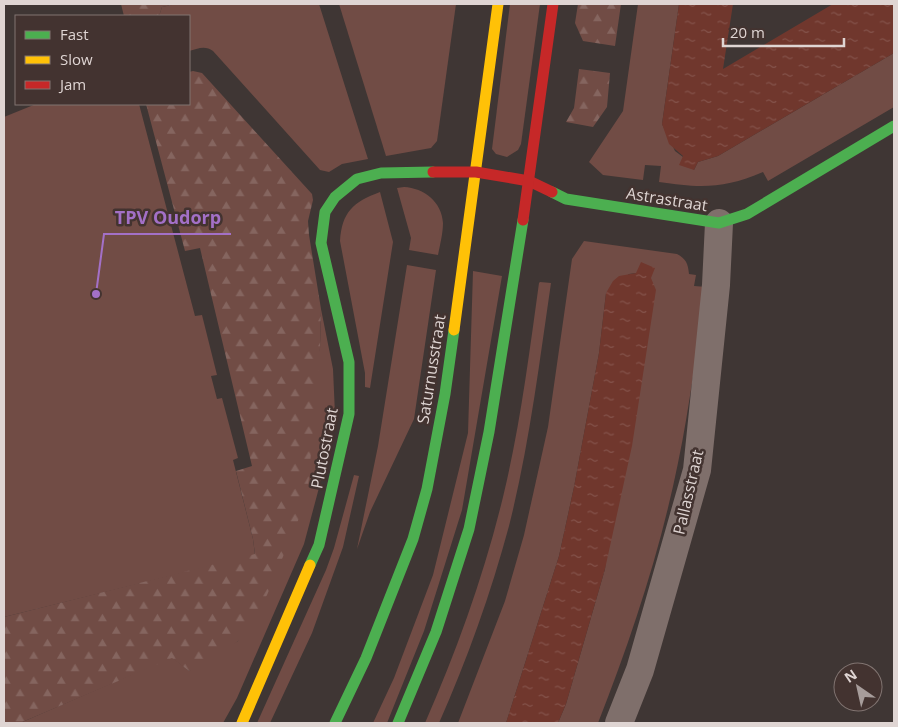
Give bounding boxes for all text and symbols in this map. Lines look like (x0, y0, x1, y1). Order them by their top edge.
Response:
legend (15, 15, 190, 105)
scale bar (723, 15, 844, 47)
text: 20 m (730, 22, 765, 42)
text: Fast (60, 24, 89, 44)
text: Slow (60, 49, 93, 69)
text: Jam (58, 74, 86, 94)
street label: Astrastraat (625, 182, 710, 216)
callout: TPV Oudorp (104, 201, 231, 234)
text: TPV Oudorp (115, 205, 221, 229)
street label: Saturnusstraat (412, 313, 451, 425)
street label: Plutostraat (305, 405, 343, 490)
street label: Pallasstraat (668, 447, 709, 537)
north arrow (833, 662, 883, 712)
text: N (840, 665, 860, 687)

